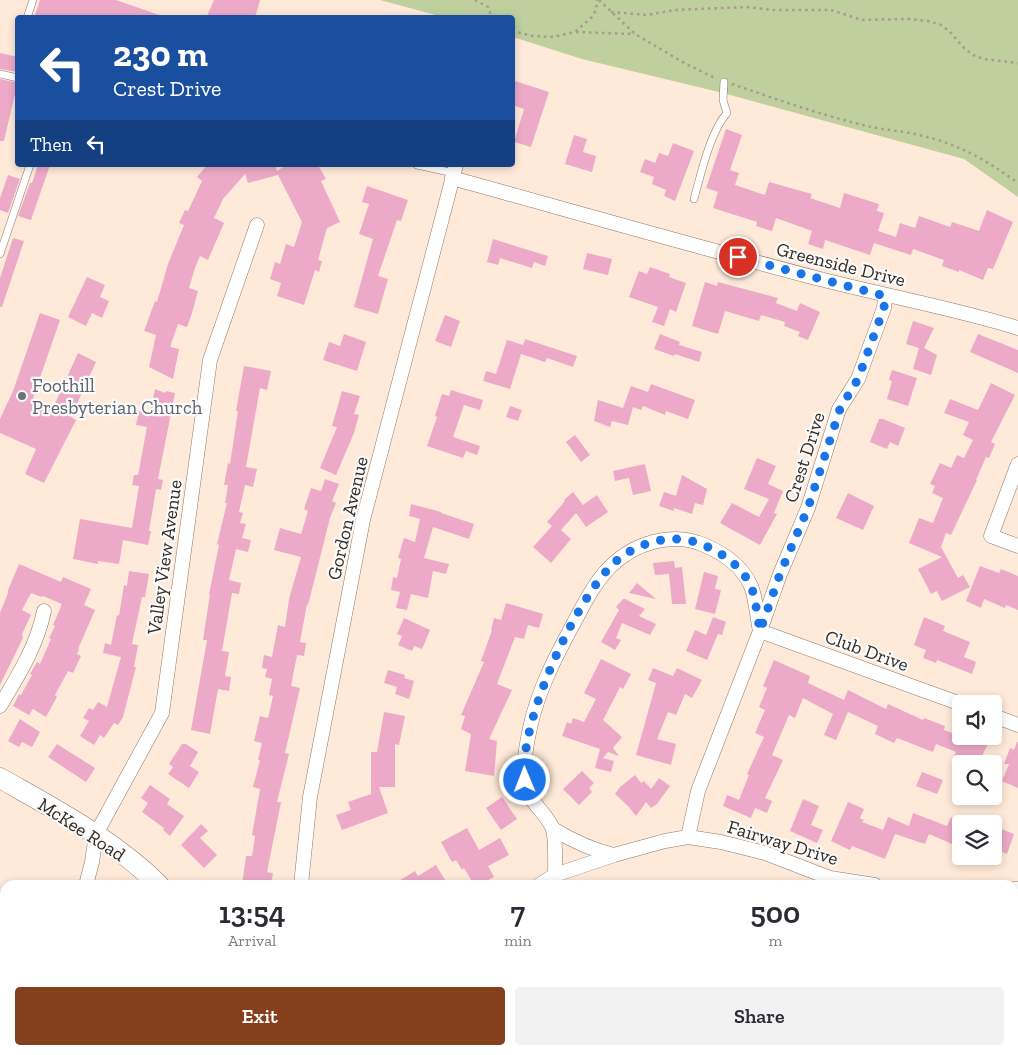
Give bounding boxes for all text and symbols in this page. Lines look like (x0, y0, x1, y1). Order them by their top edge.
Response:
text: 230 m (113, 33, 208, 75)
icon: left (30, 35, 95, 100)
text: Crest Drive (113, 75, 221, 102)
icon: left (82, 130, 110, 158)
text: Then (30, 133, 72, 156)
pin (717, 236, 759, 278)
street label: Greenside Drive (774, 237, 908, 292)
icon: arrive (724, 243, 752, 271)
place label: Foothill Presbyterian Church (32, 374, 203, 419)
marker: Foothill Presbyterian Church (16, 390, 28, 402)
street label: Crest Drive (779, 409, 830, 505)
street label: Gordon Avenue (322, 454, 373, 582)
street label: Valley View Avenue (142, 478, 187, 637)
street label: Club Drive (822, 625, 912, 676)
map controls (952, 695, 1002, 865)
button: sound (952, 695, 1002, 745)
position arrow (498, 753, 550, 805)
button: search (952, 755, 1002, 805)
street label: McKee Road (34, 793, 130, 867)
street label: Fairway Drive (725, 815, 841, 870)
button: layers (952, 815, 1002, 865)
text: 13:54 (219, 895, 285, 931)
text: 7 (511, 895, 525, 931)
text: 500 (750, 895, 800, 931)
text: Arrival (228, 931, 276, 950)
text: min (504, 931, 532, 950)
text: m (768, 931, 782, 950)
button: Exit (15, 987, 505, 1045)
button: Share (515, 987, 1004, 1045)

